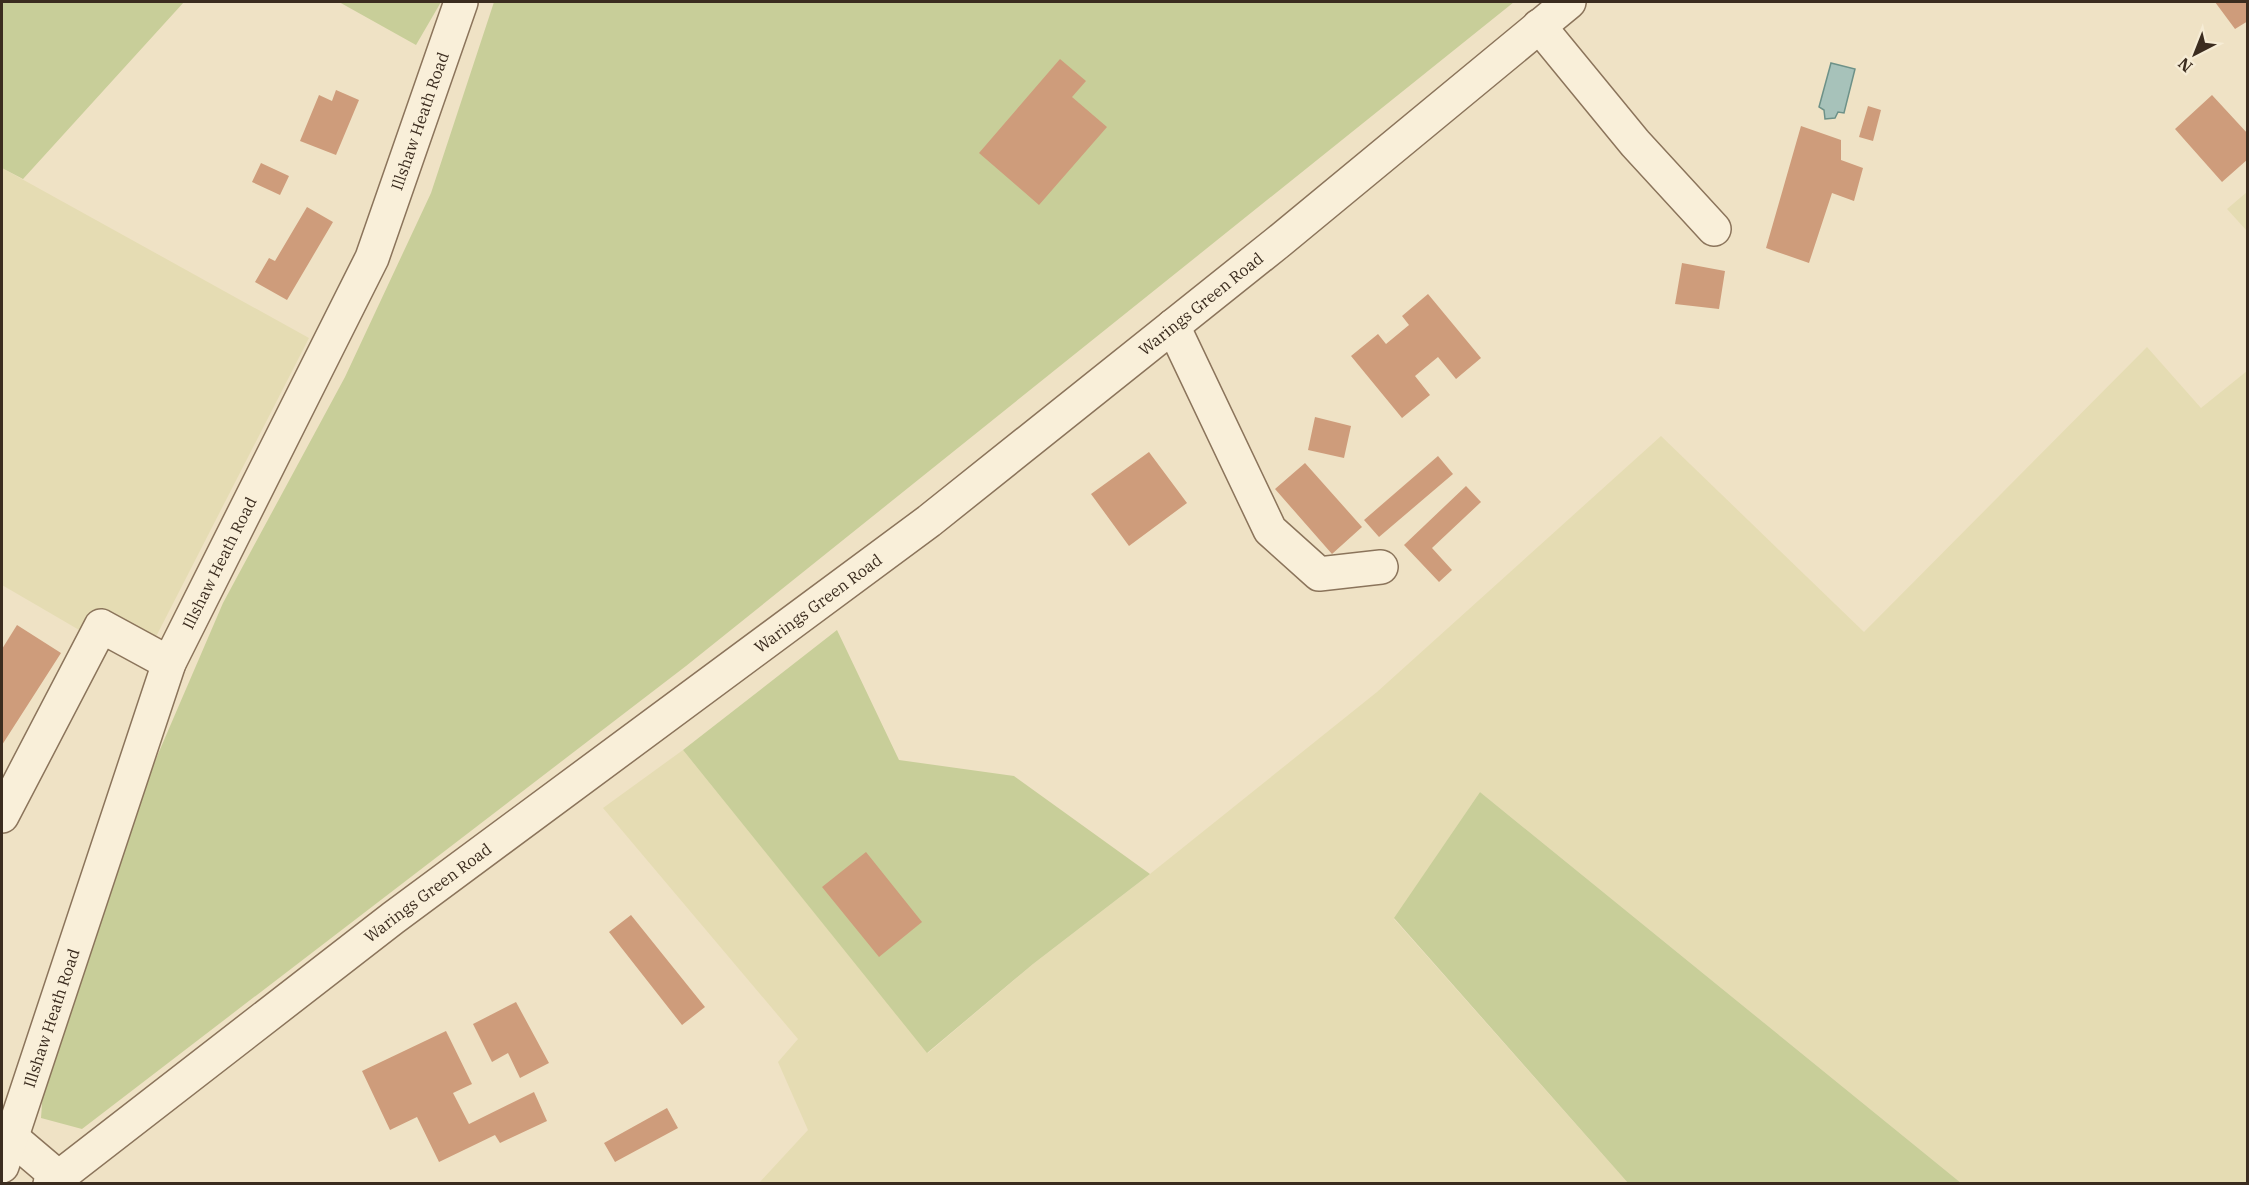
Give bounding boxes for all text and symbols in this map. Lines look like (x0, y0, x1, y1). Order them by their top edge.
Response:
north arrow (2165, 24, 2225, 84)
street label: Illshaw Heath Road (386, 49, 453, 193)
text: N (2174, 53, 2196, 77)
street label: Warings Green Road (1135, 248, 1267, 360)
street label: Illshaw Heath Road (178, 493, 261, 632)
street label: Warings Green Road (750, 549, 886, 657)
street label: Warings Green Road (360, 838, 495, 947)
street label: Illshaw Heath Road (19, 946, 84, 1090)

